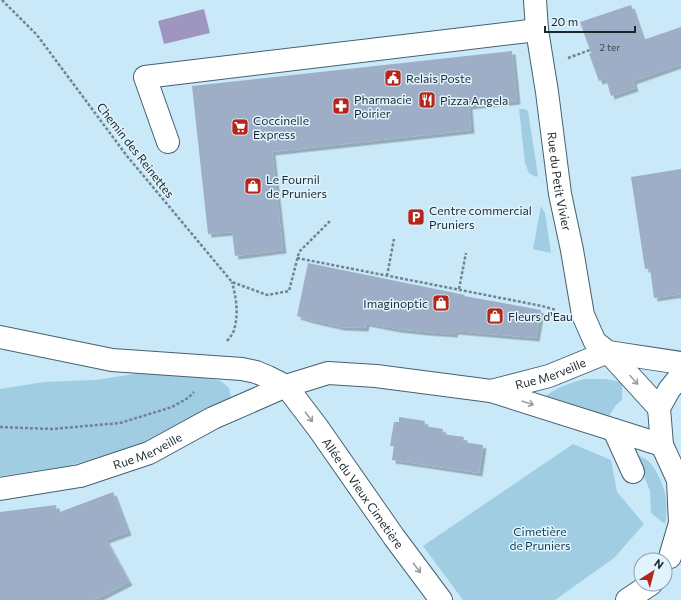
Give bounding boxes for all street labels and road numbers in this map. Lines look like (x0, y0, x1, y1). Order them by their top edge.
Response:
street label: Chemin des Reinettes (94, 100, 178, 200)
street label: Rue du Petit Vivier (545, 131, 575, 232)
street label: Rue Merveille (514, 355, 588, 391)
street label: Rue Merveille (111, 430, 184, 472)
street label: Allée du Vieux Cimetière (320, 435, 407, 551)

